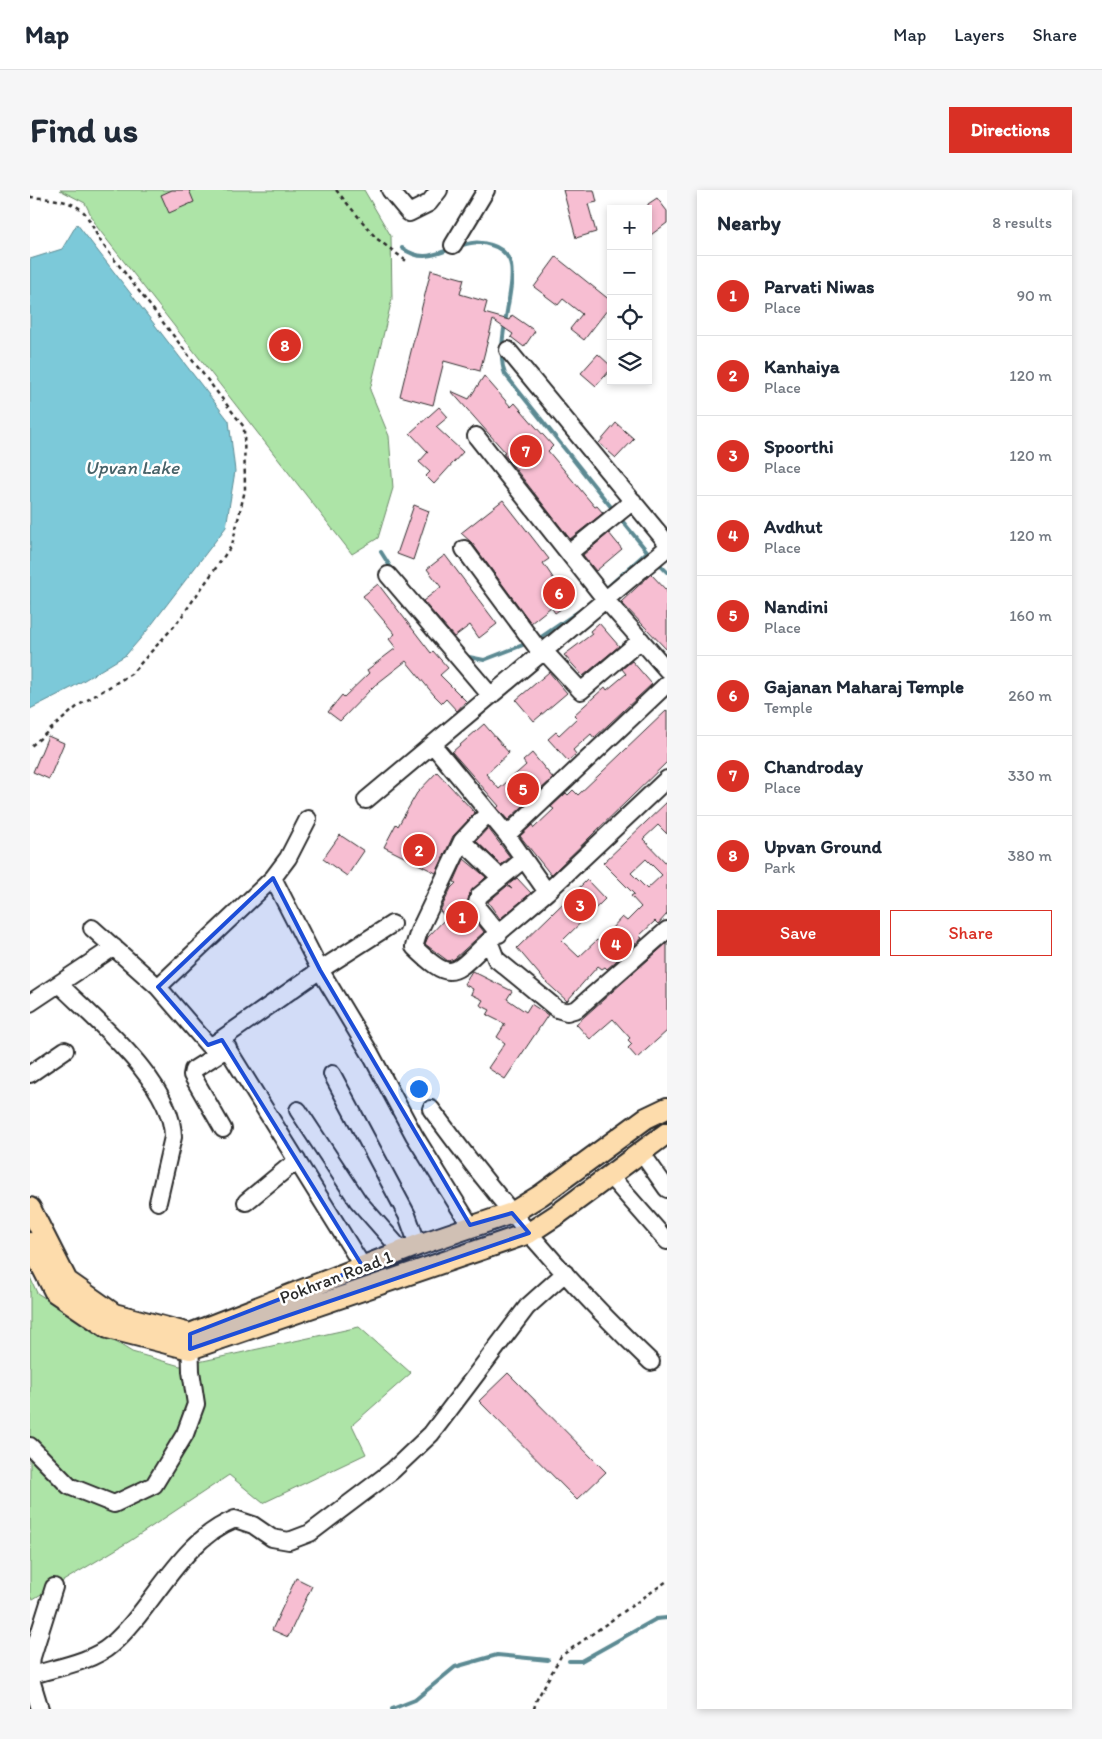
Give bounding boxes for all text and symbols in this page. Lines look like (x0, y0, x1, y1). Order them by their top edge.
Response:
text: Map (25, 20, 69, 49)
text: Map (893, 24, 926, 46)
text: Layers (954, 24, 1004, 46)
text: Share (1032, 24, 1077, 46)
button: Directions (949, 107, 1072, 153)
text: Find us (30, 109, 138, 151)
map controls (607, 205, 652, 385)
button: + (607, 205, 652, 250)
text: Nearby (717, 210, 781, 235)
text: 8 results (992, 213, 1052, 232)
button: − (607, 250, 652, 295)
text: Parvati Niwas (764, 275, 875, 298)
text: 1 (729, 286, 737, 305)
text: 90 m (1017, 286, 1052, 305)
button: locate (607, 295, 652, 340)
text: Place (764, 298, 801, 317)
pin: 8 (269, 326, 301, 364)
button: layers (607, 340, 652, 385)
text: Kanhaiya (764, 355, 840, 378)
text: 2 (729, 366, 737, 385)
text: 120 m (1009, 366, 1052, 385)
text: Place (764, 378, 801, 397)
pin: 7 (510, 432, 542, 470)
text: Spoorthi (764, 435, 833, 458)
text: 3 (729, 446, 737, 465)
text: 120 m (1009, 446, 1052, 465)
water label: Upvan Lake (85, 456, 180, 479)
text: Place (764, 458, 801, 477)
text: Avdhut (764, 515, 823, 538)
text: 4 (728, 526, 738, 545)
text: 120 m (1009, 526, 1052, 545)
text: Place (764, 538, 801, 557)
pin: 6 (543, 574, 575, 612)
text: Nandini (764, 595, 828, 618)
text: 5 (729, 606, 737, 625)
text: 160 m (1009, 606, 1052, 625)
text: Place (764, 618, 801, 637)
text: Gajanan Maharaj Temple (764, 675, 964, 698)
text: 6 (729, 686, 737, 705)
text: 260 m (1008, 686, 1052, 705)
text: Temple (764, 698, 813, 717)
text: Chandroday (764, 755, 863, 778)
text: 7 (729, 766, 737, 785)
text: 330 m (1008, 766, 1052, 785)
pin: 5 (507, 770, 539, 808)
text: Place (764, 778, 801, 797)
pin: 2 (403, 831, 435, 869)
text: Upvan Ground (764, 835, 882, 858)
text: 8 (729, 846, 737, 865)
text: 380 m (1008, 846, 1052, 865)
text: Park (764, 858, 795, 877)
pin: 3 (564, 886, 596, 924)
pin: 1 (446, 898, 478, 936)
button: Save (717, 910, 880, 956)
button: Share (890, 910, 1052, 956)
pin: 4 (600, 925, 632, 963)
your location (406, 1076, 432, 1102)
street label: Pokhran Road 1 (276, 1245, 396, 1309)

